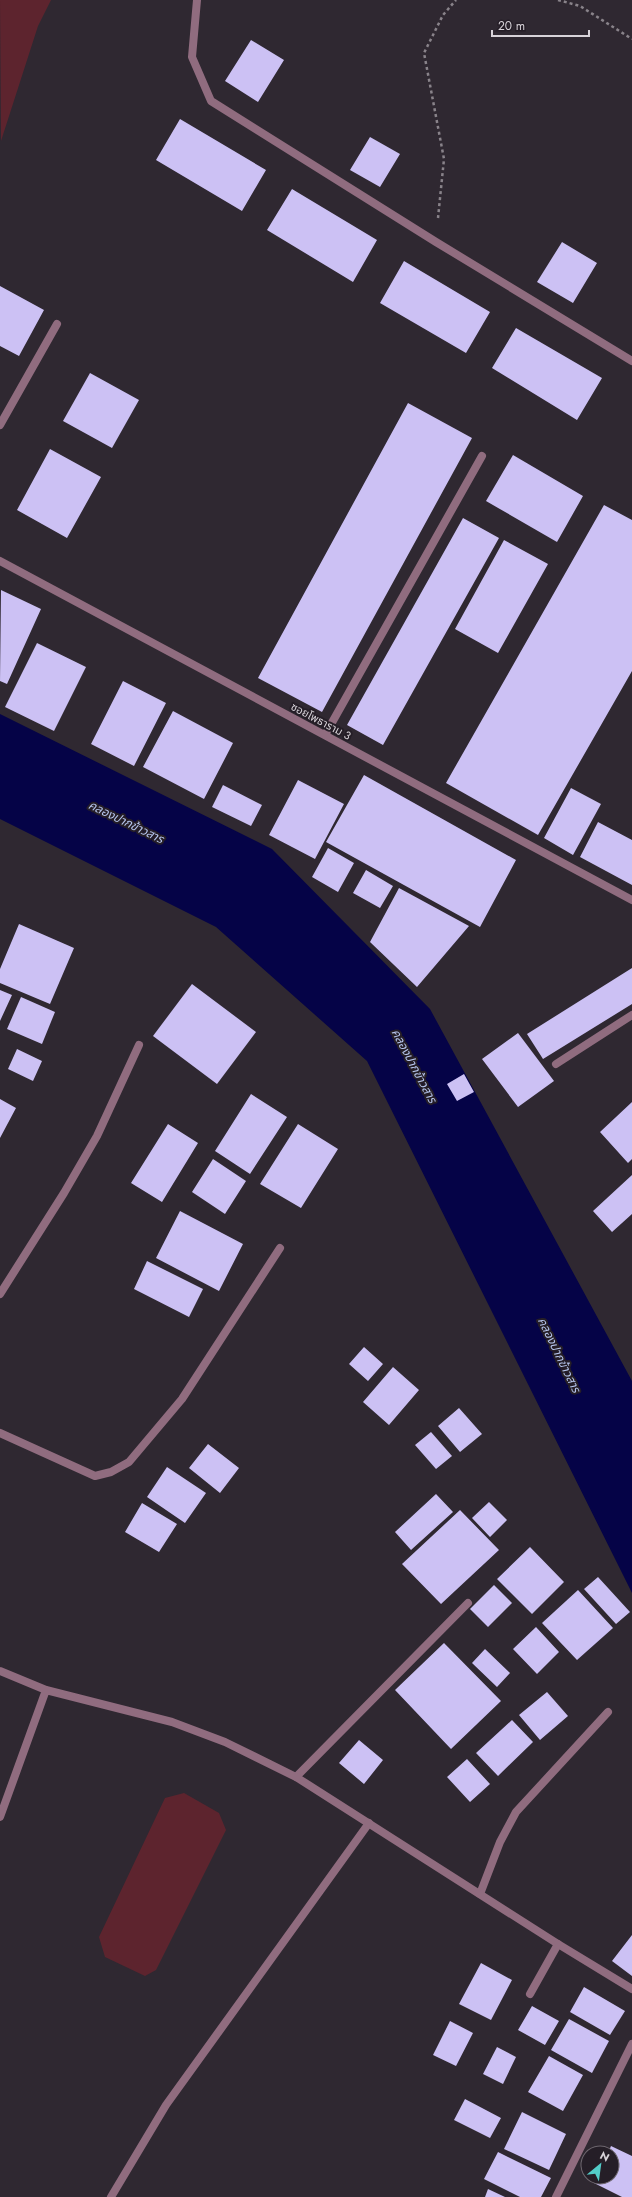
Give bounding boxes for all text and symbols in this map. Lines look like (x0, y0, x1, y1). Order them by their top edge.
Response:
scale bar (492, 12, 589, 38)
text: 20 m (498, 17, 525, 35)
street label: ซอยโพธาราม 3 (288, 698, 354, 744)
water label: คลองปากข้าวสาร (85, 796, 168, 849)
water label: คลองปากข้าวสาร (387, 1026, 442, 1107)
water label: คลองปากข้าวสาร (533, 1314, 586, 1397)
north arrow (580, 2145, 620, 2185)
text: N (597, 2147, 613, 2165)

